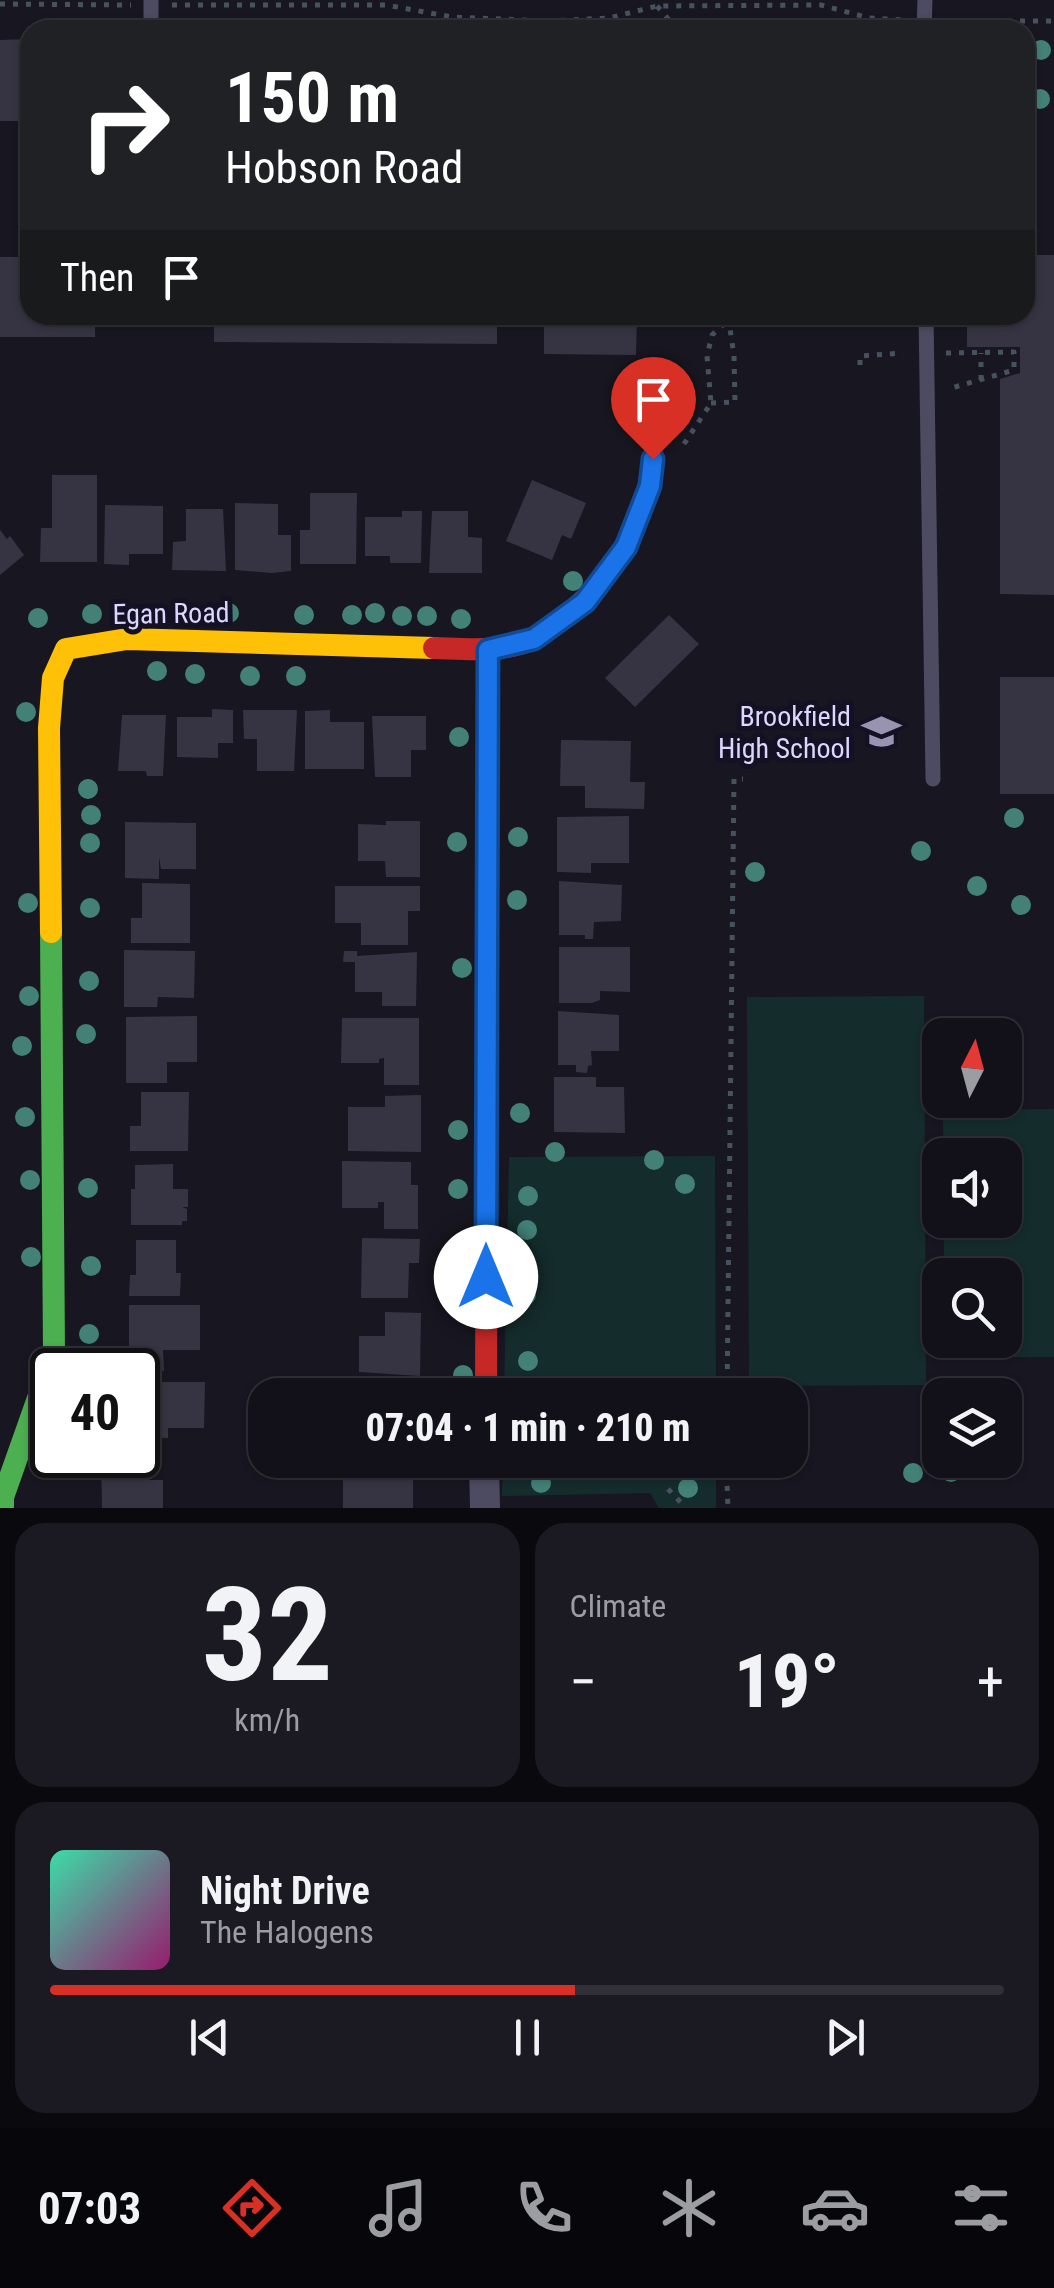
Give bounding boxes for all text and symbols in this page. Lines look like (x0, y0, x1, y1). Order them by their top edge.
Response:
text: 150 m (225, 57, 399, 139)
icon: right (60, 60, 190, 190)
text: Hobson Road (225, 141, 463, 194)
icon: arrive (154, 250, 209, 305)
text: Then (60, 256, 134, 300)
pin (611, 357, 696, 460)
icon: arrive (626, 372, 681, 427)
street label: Egan Road (112, 596, 230, 631)
place label: Brookfield High School (718, 700, 851, 765)
school or university icon: Brookfield High School (860, 711, 902, 753)
north arrow (922, 1018, 1022, 1118)
map controls (922, 1018, 1022, 1478)
button: sound (922, 1138, 1022, 1238)
position arrow (434, 1225, 538, 1329)
button: search (922, 1258, 1022, 1358)
speed limit sign: 40 (30, 1348, 160, 1478)
button: layers (922, 1378, 1022, 1478)
text: 07:04 · 1 min · 210 m (366, 1406, 690, 1450)
text: 32 (202, 1559, 333, 1712)
text: Climate (570, 1587, 666, 1625)
text: 19° (734, 1637, 840, 1725)
text: − (570, 1650, 597, 1714)
text: + (977, 1650, 1004, 1714)
text: km/h (234, 1701, 300, 1739)
text: Night Drive (200, 1869, 370, 1913)
text: The Halogens (200, 1913, 374, 1951)
icon: previous (182, 2010, 237, 2065)
icon: pause (500, 2010, 555, 2065)
icon: next (818, 2010, 873, 2065)
icon: directions (217, 2173, 287, 2243)
icon: music (363, 2173, 433, 2243)
icon: phone (509, 2173, 579, 2243)
icon: climate (654, 2173, 724, 2243)
icon: car (800, 2173, 870, 2243)
icon: filters (946, 2173, 1016, 2243)
text: 07:03 (38, 2182, 141, 2235)

